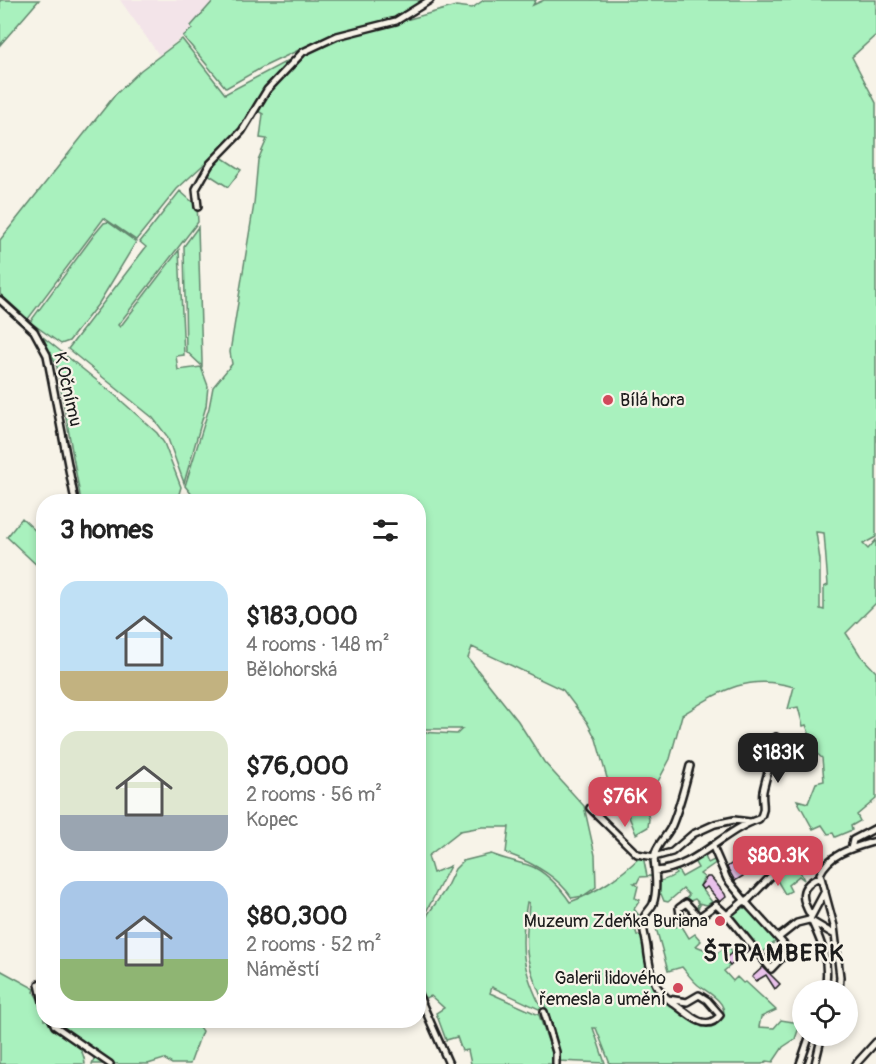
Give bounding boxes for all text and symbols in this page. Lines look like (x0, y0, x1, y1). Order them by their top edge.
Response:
street label: K Očnímu (48, 350, 87, 429)
place label: Bílá hora (620, 389, 685, 412)
marker: Bílá hora (601, 393, 615, 407)
text: 3 homes (60, 514, 153, 546)
icon: filters (369, 514, 402, 547)
text: $183,000 (246, 600, 358, 632)
icon: home (108, 605, 180, 677)
text: 4 rooms · 148 m² (246, 632, 390, 657)
text: Bělohorská (246, 657, 337, 682)
pin: $183K (736, 733, 820, 784)
text: $183K (752, 740, 804, 765)
text: $76,000 (246, 750, 349, 782)
icon: home (108, 755, 180, 827)
pin: $76K (589, 777, 661, 828)
text: 2 rooms · 56 m² (246, 782, 382, 807)
text: $76K (602, 784, 648, 809)
text: Kopec (246, 807, 298, 832)
pin: $80.3K (729, 836, 827, 887)
text: $80.3K (747, 843, 809, 868)
text: $80,300 (246, 900, 348, 932)
icon: home (108, 905, 180, 977)
place label: Muzeum Zdeňka Buriana (524, 910, 708, 933)
marker: Muzeum Zdeňka Buriana (713, 914, 727, 928)
text: 2 rooms · 52 m² (246, 932, 382, 957)
district label: ŠTRAMBERK (703, 938, 845, 968)
text: Náměstí (246, 957, 320, 982)
place label: Galerii lidového řemesla a umění (539, 967, 666, 1011)
map controls (792, 980, 858, 1046)
button: locate (792, 980, 858, 1046)
marker: Galerii lidového řemesla a umění (671, 981, 685, 995)

